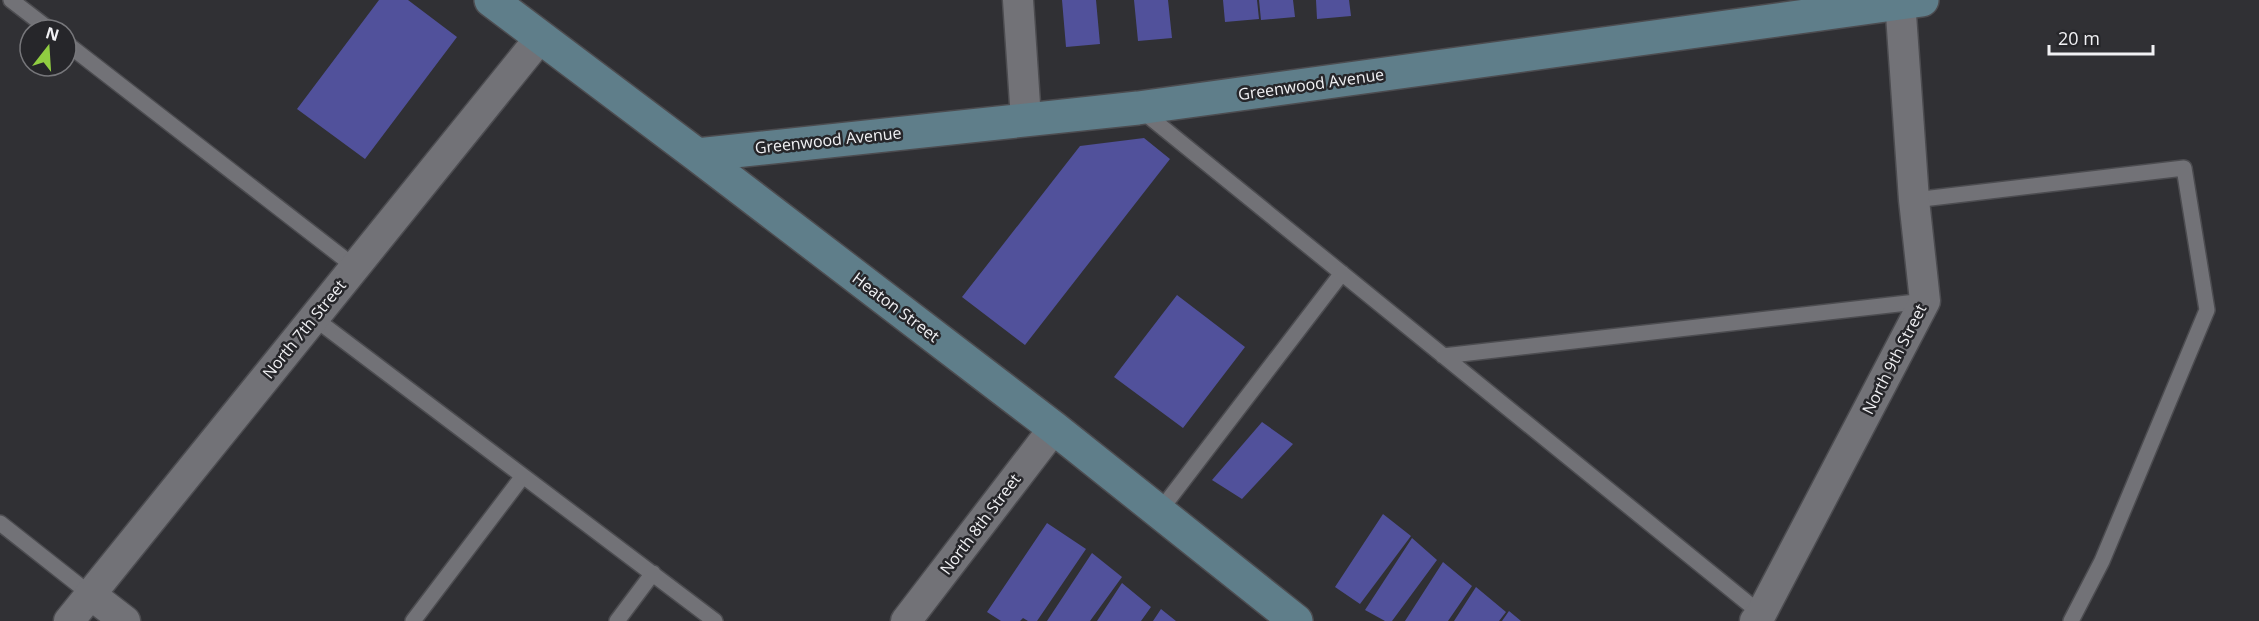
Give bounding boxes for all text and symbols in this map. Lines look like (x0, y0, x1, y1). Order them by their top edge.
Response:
north arrow (18, 18, 78, 78)
scale bar (2049, 18, 2152, 56)
text: N (43, 21, 62, 46)
text: 20 m (2058, 26, 2100, 50)
street label: Greenwood Avenue (1237, 63, 1385, 105)
street label: Greenwood Avenue (754, 121, 902, 159)
street label: Heaton Street (848, 267, 944, 347)
street label: North 7th Street (257, 275, 351, 383)
street label: North 9th Street (1857, 300, 1931, 418)
street label: North 8th Street (935, 469, 1025, 579)

